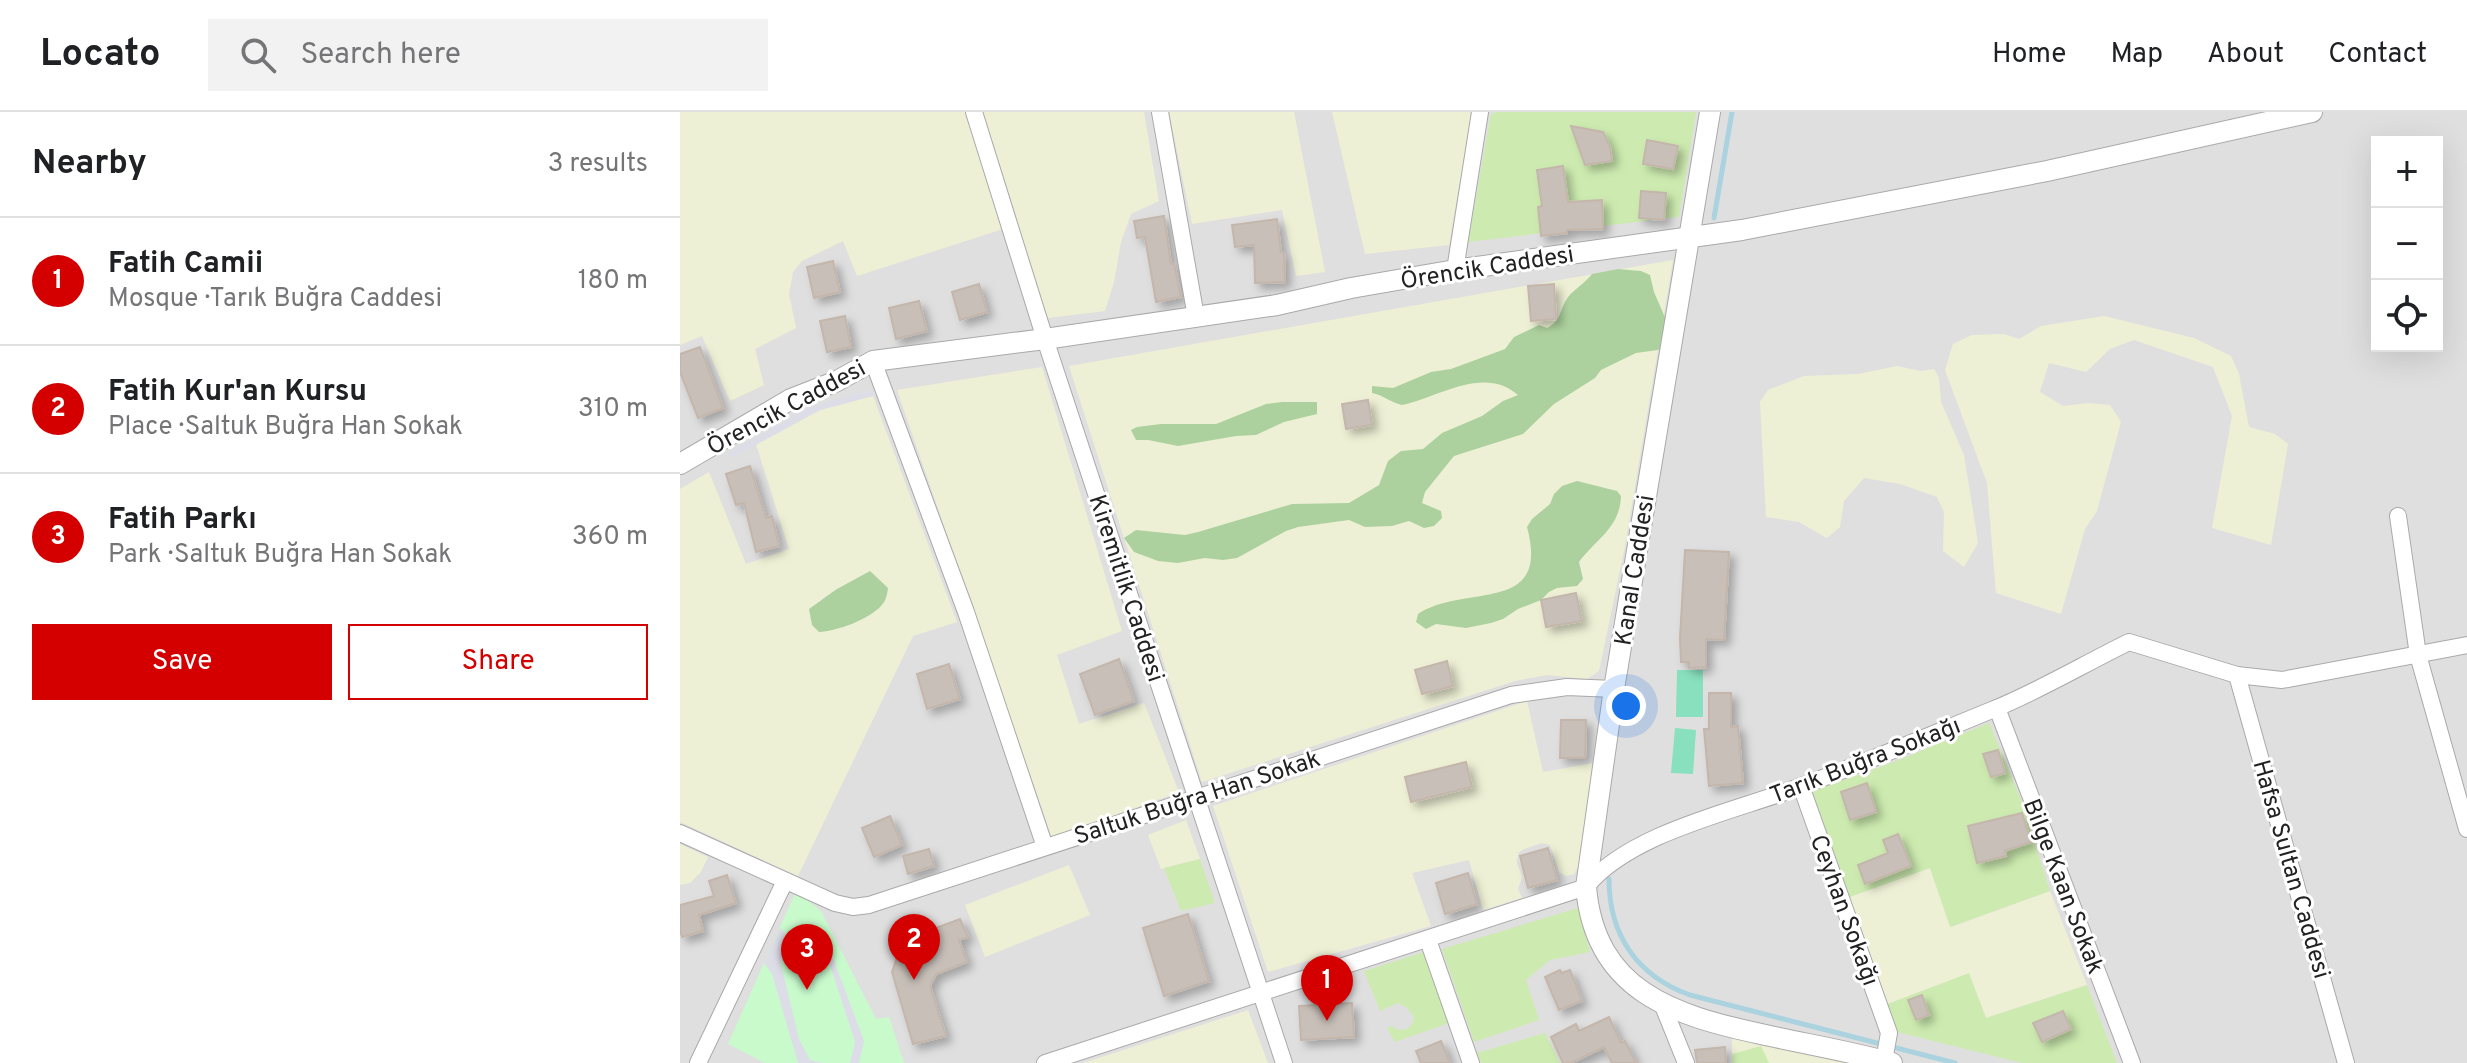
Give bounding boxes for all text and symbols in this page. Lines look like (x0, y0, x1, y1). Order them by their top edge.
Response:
search box (208, 19, 768, 91)
text: Locato (40, 31, 160, 80)
icon: search (236, 33, 280, 77)
text: Search here (300, 37, 461, 74)
text: Home (1992, 37, 2066, 73)
text: Map (2110, 37, 2163, 73)
text: About (2207, 37, 2284, 73)
text: Contact (2328, 37, 2427, 73)
map controls (2371, 136, 2443, 352)
button: + (2371, 136, 2443, 208)
text: Nearby (32, 143, 147, 186)
text: 3 results (548, 148, 648, 181)
button: − (2371, 208, 2443, 280)
street label: Örencik Caddesi (1398, 238, 1576, 298)
text: Fatih Camii (108, 246, 263, 283)
text: 1 (53, 265, 63, 298)
text: 180 m (578, 265, 648, 298)
button: locate (2371, 280, 2443, 352)
text: Mosque · Tarık Buğra Caddesi (108, 283, 442, 316)
street label: Örencik Caddesi (702, 353, 871, 463)
text: Fatih Kur'an Kursu (108, 374, 367, 411)
text: 2 (50, 393, 66, 426)
text: 310 m (578, 393, 648, 426)
text: Place · Saltuk Buğra Han Sokak (108, 411, 463, 444)
street label: Kiremitlik Caddesi (1081, 491, 1170, 686)
street label: Kanal Caddesi (1609, 493, 1663, 648)
text: Fatih Parkı (108, 502, 257, 539)
text: 3 (50, 521, 66, 554)
text: 360 m (572, 521, 648, 554)
text: Park · Saltuk Buğra Han Sokak (108, 539, 452, 572)
button: Save (32, 624, 332, 700)
button: Share (348, 624, 648, 700)
your location (1606, 686, 1646, 726)
street label: Tarık Buğra Sokağı (1766, 712, 1965, 812)
street label: Saltuk Buğra Han Sokak (1071, 745, 1324, 853)
street label: Hafsa Sultan Caddesi (2245, 757, 2336, 982)
street label: Bilge Kaan Sokak (2015, 795, 2109, 979)
street label: Ceyhan Sokağı (1802, 831, 1884, 990)
pin: 2 (888, 914, 940, 980)
pin: 3 (781, 924, 833, 990)
pin: 1 (1301, 955, 1353, 1021)

